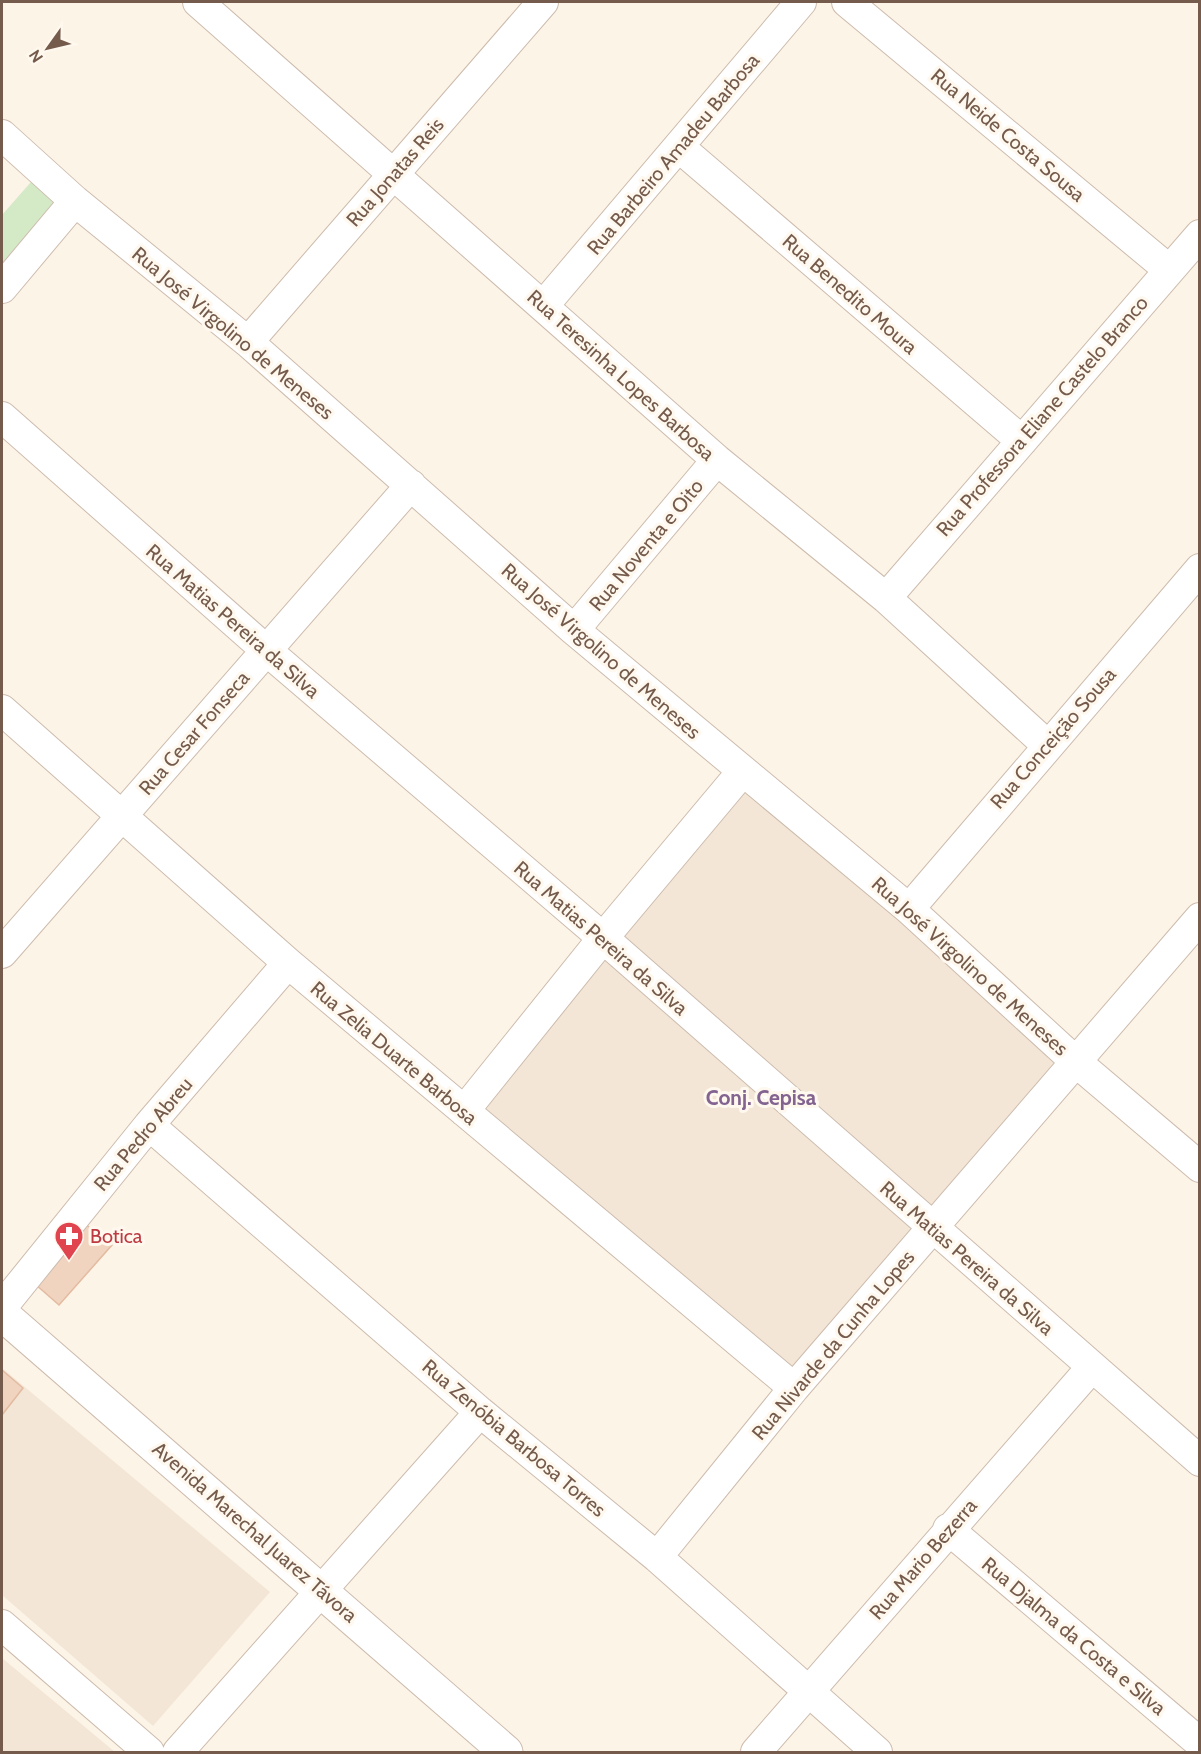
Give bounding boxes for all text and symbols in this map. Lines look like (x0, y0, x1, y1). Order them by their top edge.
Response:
north arrow (18, 18, 78, 78)
text: N (25, 46, 47, 66)
street label: Rua Barbeiro Amadeu Barbosa (582, 48, 764, 259)
street label: Rua Neide Costa Sousa (926, 64, 1090, 207)
street label: Rua Jonatas Reis (341, 113, 449, 231)
street label: Rua Benedito Moura (778, 229, 923, 359)
street label: Rua José Virgolino de Meneses (127, 242, 339, 424)
street label: Rua Teresinha Lopes Barbosa (522, 285, 720, 466)
street label: Rua Professora Eliane Castelo Branco (931, 291, 1153, 541)
street label: Rua Noventa e Oito (584, 474, 708, 616)
street label: Rua Matias Pereira da Silva (141, 539, 325, 703)
street label: Rua José Virgolino de Meneses (497, 558, 705, 744)
street label: Rua Conceição Sousa (985, 662, 1121, 814)
street label: Rua Cesar Fonseca (134, 666, 255, 800)
street label: Rua Matias Pereira da Silva (509, 856, 693, 1020)
street label: Rua José Virgolino de Meneses (867, 872, 1073, 1060)
street label: Rua Zelia Duarte Barbosa (306, 976, 483, 1130)
street label: Rua Pedro Abreu (89, 1072, 197, 1196)
district label: Conj. Cepisa (706, 1085, 817, 1110)
street label: Rua Matias Pereira da Silva (875, 1176, 1059, 1340)
pharmacy icon: Botica (53, 1220, 85, 1262)
place label: Botica (90, 1224, 143, 1248)
street label: Rua Nivarde da Cunha Lopes (747, 1245, 919, 1445)
street label: Rua Zenóbia Barbosa Torres (417, 1354, 611, 1522)
street label: Avenida Marechal Juarez Távora (148, 1437, 362, 1628)
street label: Rua Mario Bezerra (864, 1494, 982, 1624)
street label: Rua Djalma da Costa e Silva (977, 1552, 1171, 1720)

